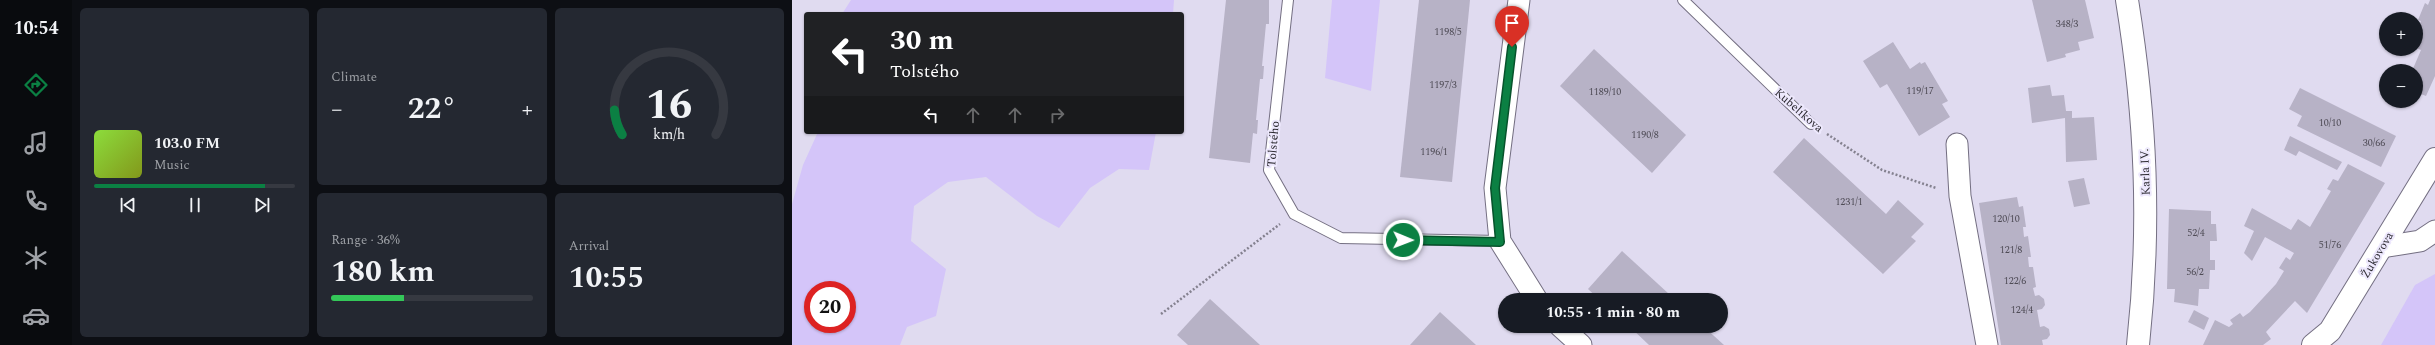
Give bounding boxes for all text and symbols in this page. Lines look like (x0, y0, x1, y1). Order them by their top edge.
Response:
pin (1495, 6, 1529, 47)
icon: arrive (1501, 12, 1523, 34)
map controls (2379, 12, 2423, 108)
button: + (2379, 12, 2423, 56)
text: 10:54 (13, 15, 59, 42)
house number: 348/3 (2056, 16, 2078, 32)
text: 30 m (890, 19, 954, 62)
house number: 1198/5 (1434, 24, 1462, 40)
icon: left (824, 28, 876, 80)
text: Tolstého (890, 58, 959, 85)
button: − (2379, 64, 2423, 108)
text: Climate (331, 67, 377, 87)
icon: directions (22, 71, 50, 99)
text: 16 (646, 73, 693, 136)
house number: 1197/3 (1429, 77, 1457, 93)
house number: 119/17 (1906, 83, 1934, 99)
house number: 1189/10 (1589, 84, 1621, 100)
street label: Kubelíkova (1770, 84, 1827, 137)
text: 22° (408, 86, 456, 132)
text: − (331, 93, 342, 126)
text: + (522, 93, 533, 126)
icon: left (920, 104, 942, 126)
icon: ahead (962, 104, 984, 126)
icon: ahead (1004, 104, 1026, 126)
icon: right (1046, 104, 1068, 126)
house number: 10/10 (2319, 115, 2341, 131)
street label: Tolstého (1262, 120, 1285, 168)
text: km/h (653, 123, 685, 145)
house number: 1190/8 (1631, 127, 1659, 143)
icon: music (22, 129, 50, 157)
text: 103.0 FM (154, 132, 220, 155)
house number: 30/66 (2363, 135, 2385, 151)
house number: 1196/1 (1420, 144, 1448, 160)
street label: Karla IV. (2135, 148, 2156, 196)
text: Music (154, 155, 190, 175)
icon: phone (22, 187, 50, 215)
icon: previous (117, 194, 139, 216)
icon: pause (184, 194, 206, 216)
icon: next (251, 194, 273, 216)
house number: 1231/1 (1835, 194, 1863, 210)
house number: 120/10 (1992, 211, 2020, 227)
position arrow (1382, 219, 1424, 261)
house number: 52/4 (2187, 225, 2205, 241)
street label: Žukovova (2356, 228, 2399, 282)
text: Range · 36% (331, 230, 400, 250)
text: Arrival (569, 236, 609, 256)
house number: 51/76 (2319, 237, 2341, 253)
house number: 121/8 (2000, 242, 2022, 258)
icon: climate (22, 244, 50, 272)
text: 180 km (331, 249, 434, 295)
text: 10:55 (569, 255, 644, 301)
house number: 56/2 (2186, 264, 2204, 280)
house number: 122/6 (2004, 273, 2026, 289)
speed limit sign: 20 (804, 281, 856, 333)
text: 10:55 · 1 min · 80 m (1546, 301, 1680, 324)
icon: car (22, 302, 50, 330)
house number: 124/4 (2011, 302, 2033, 318)

